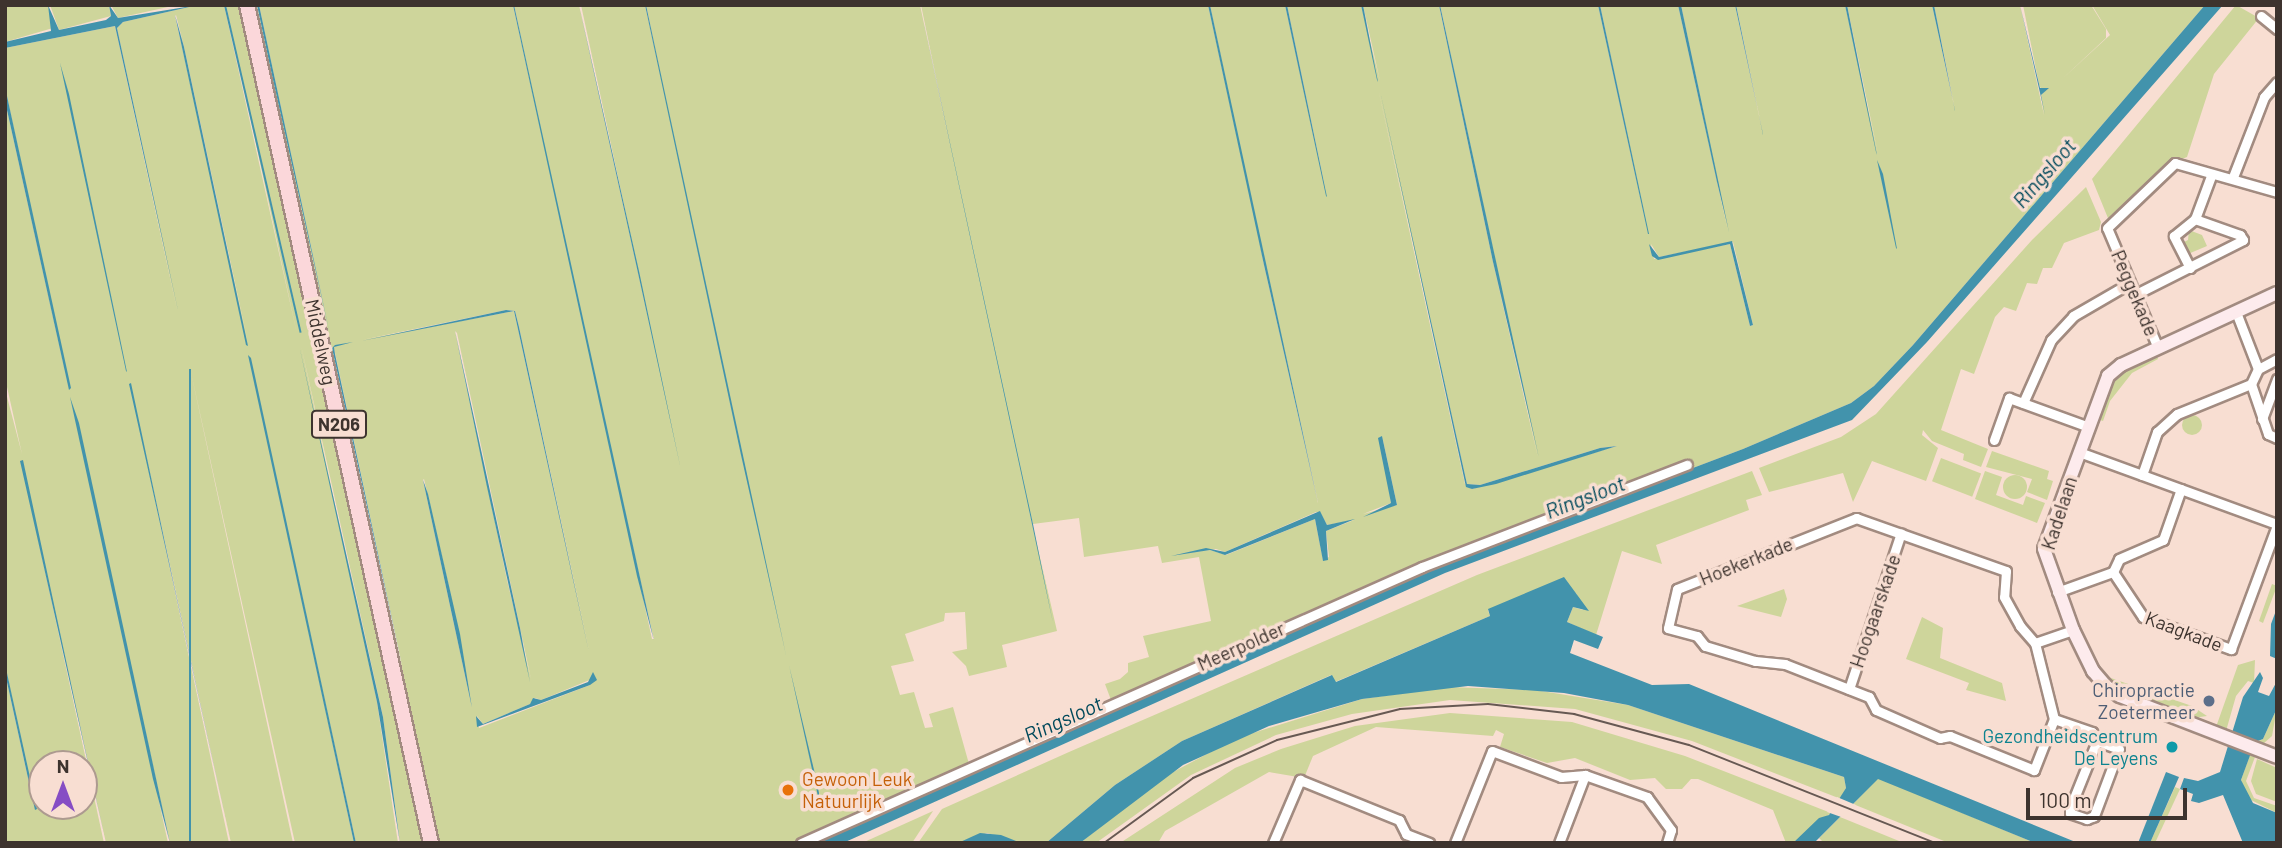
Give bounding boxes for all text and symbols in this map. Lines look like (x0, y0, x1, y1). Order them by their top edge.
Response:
water label: Ringsloot (2007, 133, 2081, 213)
street label: Peggekade (2107, 247, 2163, 339)
street label: Middelweg (301, 297, 341, 387)
road number: N206 (311, 410, 367, 438)
water label: Ringsloot (1542, 470, 1628, 524)
street label: Kadelaan (2036, 473, 2082, 553)
street label: Hoekerkade (1696, 532, 1796, 590)
street label: Hoogaarskade (1845, 551, 1905, 671)
street label: Kaagkade (2142, 606, 2226, 656)
street label: Meerpolder (1194, 617, 1288, 675)
place label: Chiropractie Zoetermeer (2092, 679, 2195, 723)
water label: Ringsloot (1020, 691, 1106, 747)
marker: Chiropractie Zoetermeer (2201, 693, 2217, 709)
place label: Gezondheidscentrum De Leyens (1982, 725, 2158, 769)
marker: Gezondheidscentrum De Leyens (2164, 739, 2180, 755)
north arrow (28, 750, 98, 820)
text: N (57, 754, 69, 777)
place label: Gewoon Leuk Natuurlijk (802, 768, 912, 812)
scale bar (2030, 774, 2191, 818)
marker: Gewoon Leuk Natuurlijk (780, 782, 796, 798)
text: 100 m (2039, 787, 2092, 812)

